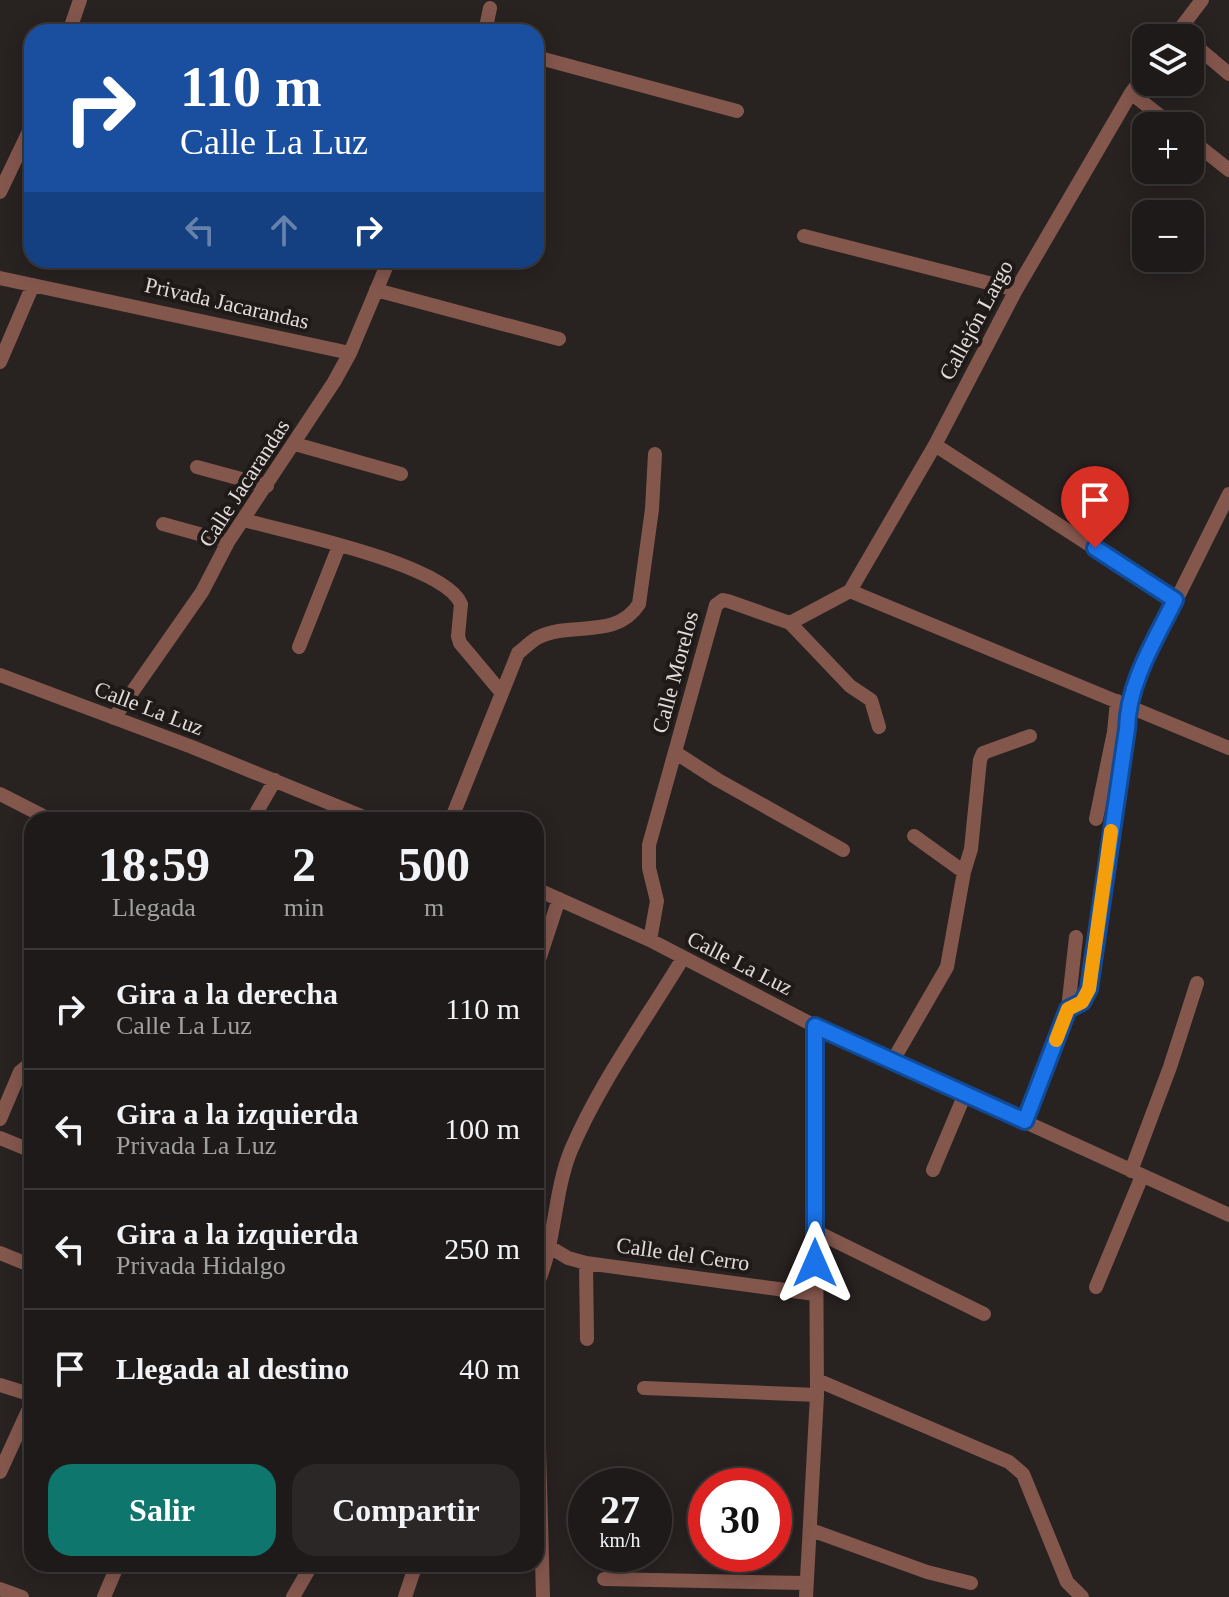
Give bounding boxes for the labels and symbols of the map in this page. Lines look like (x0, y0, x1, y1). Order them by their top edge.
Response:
street label: Callejón Largo (934, 256, 1018, 384)
street label: Privada Jacarandas (142, 272, 312, 334)
street label: Calle Jacarandas (193, 414, 295, 552)
pin (1061, 466, 1129, 548)
street label: Calle Morelos (647, 608, 703, 736)
street label: Calle La Luz (91, 676, 207, 740)
street label: Calle La Luz (683, 926, 797, 1000)
position arrow (773, 1221, 857, 1305)
street label: Calle del Cerro (615, 1232, 751, 1276)
speed limit sign: 30 (688, 1468, 792, 1572)

